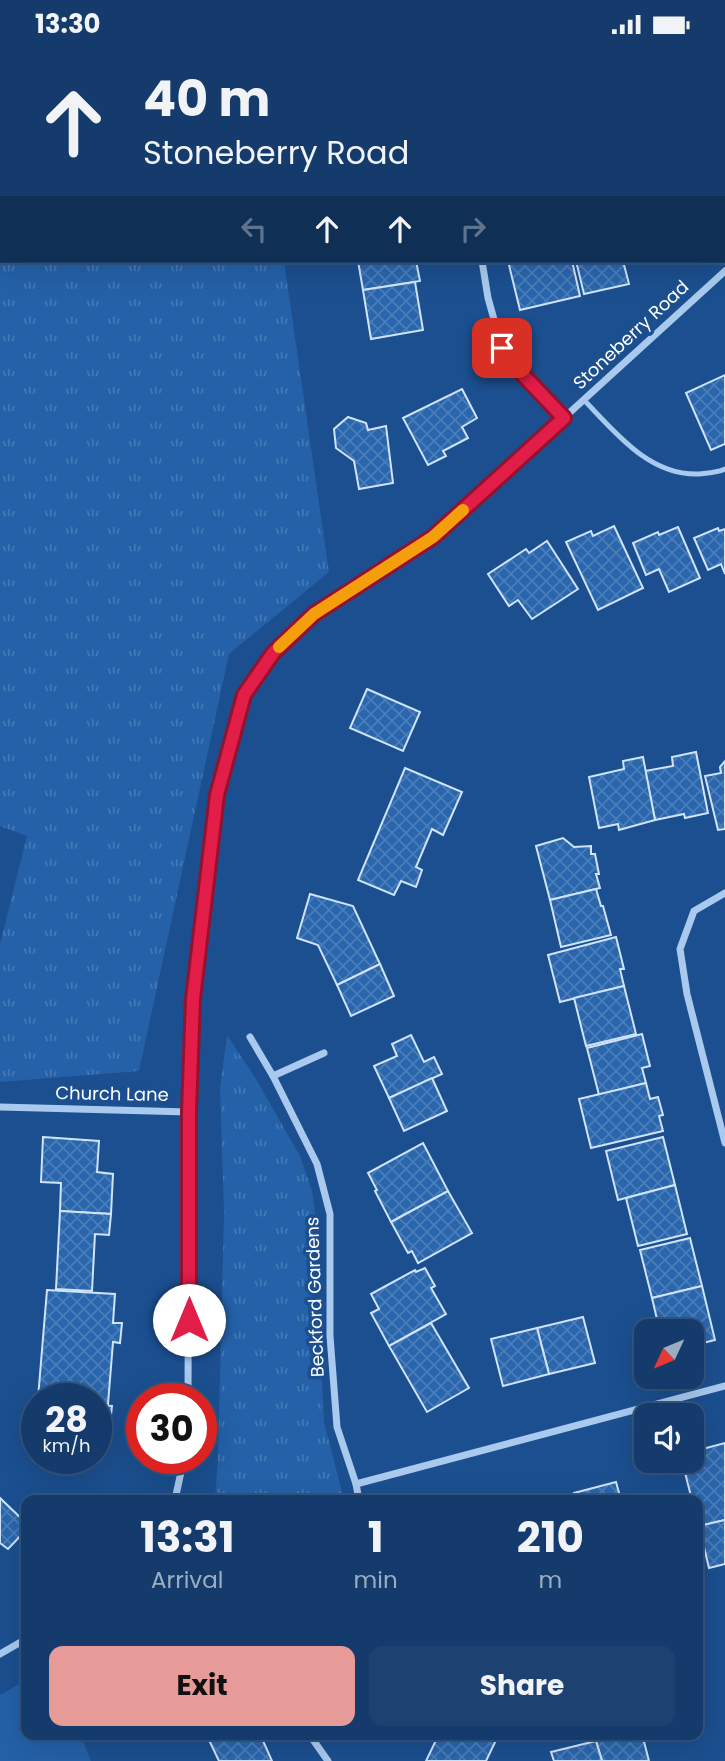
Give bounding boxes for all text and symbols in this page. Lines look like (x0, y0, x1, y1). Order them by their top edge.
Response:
text: 13:30 (35, 6, 101, 42)
text: 40 m (143, 65, 270, 133)
icon: ahead (28, 77, 119, 168)
text: Stoneberry Road (143, 130, 409, 175)
icon: left (235, 210, 273, 248)
icon: ahead (308, 210, 346, 248)
icon: ahead (381, 210, 419, 248)
icon: right (454, 210, 492, 248)
street label: Stoneberry Road (567, 274, 694, 395)
pin (472, 318, 532, 378)
icon: arrive (483, 329, 521, 367)
street label: Church Lane (55, 1080, 169, 1107)
street label: Beckford Gardens (299, 1216, 330, 1378)
position arrow (152, 1283, 226, 1357)
north arrow (634, 1319, 704, 1389)
map controls (634, 1319, 704, 1473)
speed limit sign: 30 (126, 1383, 217, 1474)
text: 28 (45, 1395, 88, 1444)
button: sound (634, 1403, 704, 1473)
text: km/h (43, 1433, 90, 1458)
text: 13:31 (140, 1508, 234, 1567)
text: 1 (368, 1508, 383, 1567)
text: 210 (517, 1508, 584, 1567)
text: Arrival (151, 1564, 223, 1596)
text: min (354, 1564, 398, 1596)
text: m (538, 1564, 562, 1596)
button: Exit (49, 1646, 355, 1726)
button: Share (369, 1646, 675, 1726)

